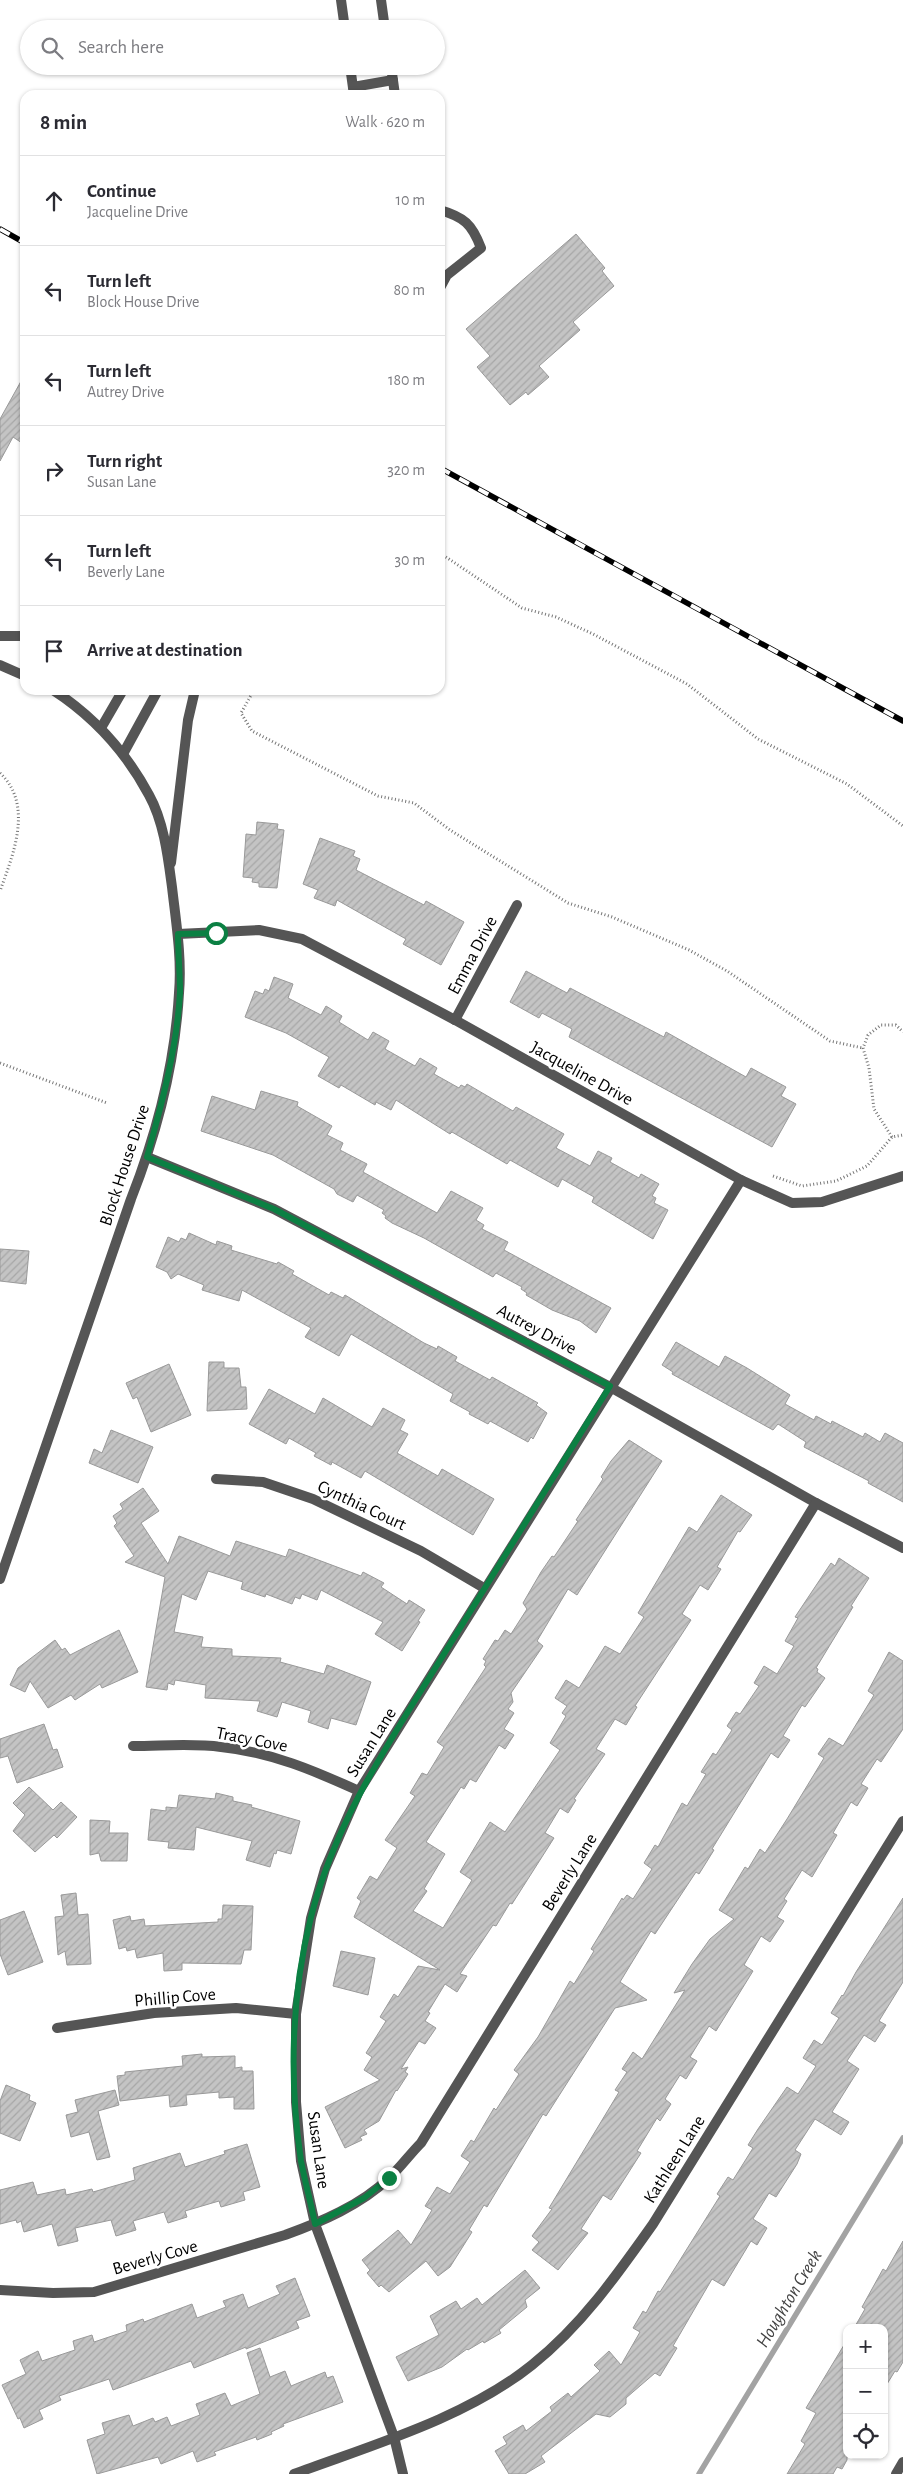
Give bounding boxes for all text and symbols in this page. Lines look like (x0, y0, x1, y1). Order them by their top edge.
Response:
search box (20, 20, 445, 75)
icon: search (38, 34, 66, 62)
text: Search here (78, 38, 164, 57)
text: 8 min (40, 112, 87, 133)
text: Walk · 620 m (345, 114, 425, 130)
text: Continue (87, 182, 156, 201)
icon: ahead (40, 187, 68, 215)
text: 10 m (396, 192, 425, 208)
text: Jacqueline Drive (87, 204, 188, 220)
text: Turn left (87, 272, 151, 291)
icon: left (40, 277, 68, 305)
text: 80 m (394, 282, 425, 298)
text: Block House Drive (87, 294, 199, 310)
text: Turn left (87, 362, 151, 381)
icon: left (40, 367, 68, 395)
text: 180 m (388, 372, 425, 388)
text: Autrey Drive (87, 384, 164, 400)
text: Turn right (87, 452, 162, 471)
icon: right (40, 457, 68, 485)
text: 320 m (387, 462, 425, 478)
text: Susan Lane (87, 474, 156, 490)
text: Turn left (87, 542, 151, 561)
icon: left (40, 547, 68, 575)
text: 30 m (395, 552, 425, 568)
text: Beverly Lane (87, 564, 165, 580)
icon: arrive (40, 637, 68, 665)
text: Arrive at destination (87, 641, 243, 660)
street label: Emma Drive (445, 913, 501, 998)
route start (205, 922, 228, 945)
street label: Jacqueline Drive (527, 1038, 636, 1109)
street label: Block House Drive (97, 1102, 153, 1228)
street label: Autrey Drive (494, 1301, 579, 1358)
street label: Cynthia Court (315, 1478, 409, 1534)
street label: Susan Lane (344, 1705, 400, 1780)
street label: Tracy Cove (215, 1724, 289, 1756)
street label: Beverly Lane (539, 1831, 601, 1914)
street label: Phillip Cove (134, 1985, 217, 2011)
street label: Susan Lane (304, 2110, 332, 2190)
street label: Kathleen Lane (641, 2113, 709, 2207)
route end (378, 2167, 401, 2190)
street label: Beverly Cove (111, 2237, 200, 2279)
water label: Houghton Creek (753, 2247, 826, 2351)
map controls (843, 2324, 888, 2459)
button: + (843, 2324, 888, 2369)
button: − (843, 2369, 888, 2414)
button: locate (843, 2414, 888, 2459)

